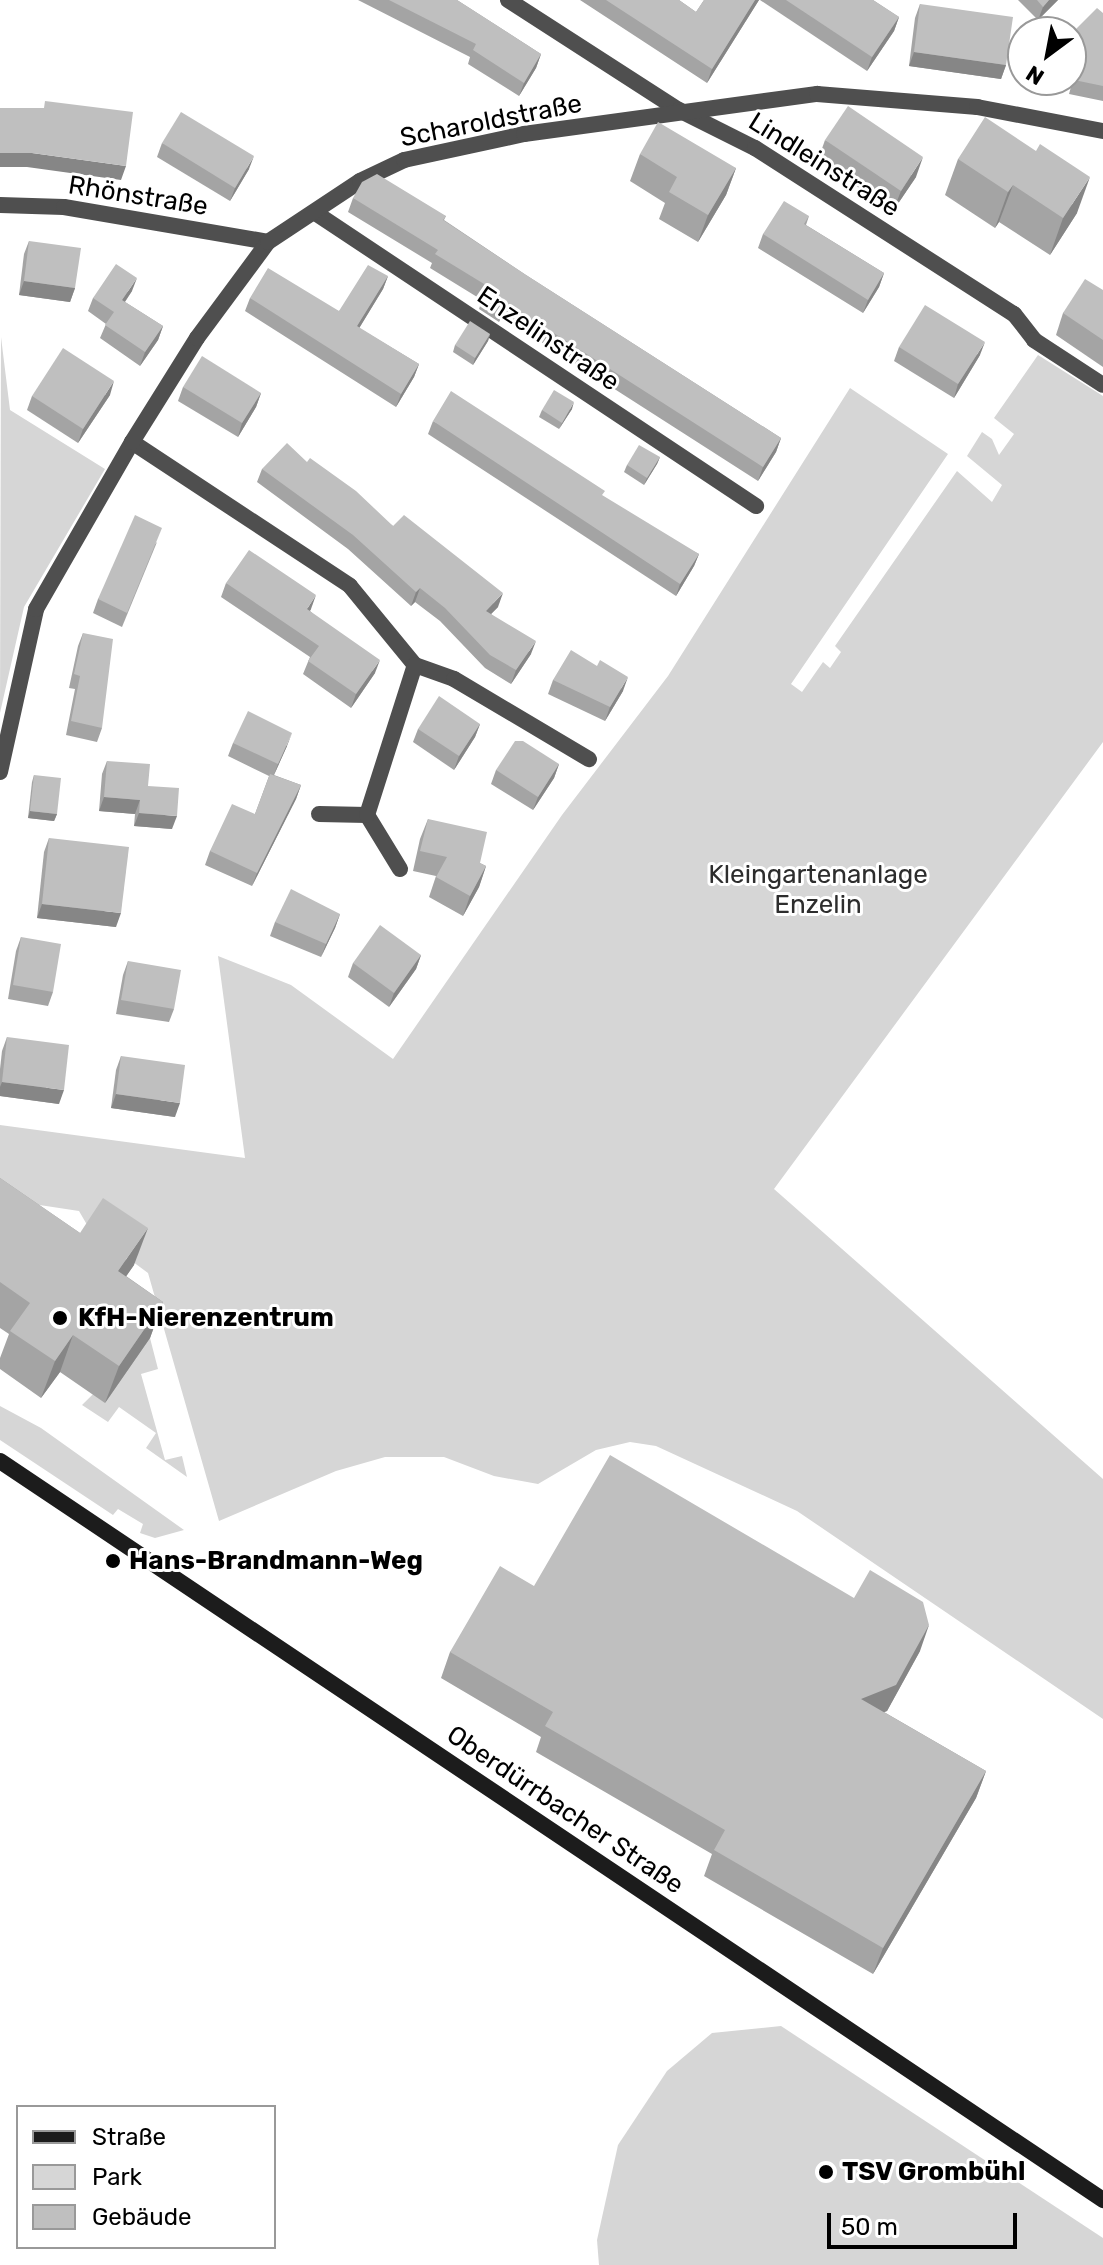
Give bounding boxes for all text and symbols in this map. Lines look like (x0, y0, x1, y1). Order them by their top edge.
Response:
north arrow (1007, 16, 1087, 96)
text: N (1021, 59, 1049, 91)
street label: Scharoldstraße (398, 88, 584, 154)
street label: Lindleinstraße (743, 106, 905, 224)
street label: Rhönstraße (66, 170, 210, 222)
street label: Enzelinstraße (471, 280, 625, 398)
park label: Kleingartenanlage Enzelin (708, 859, 928, 920)
place label: KfH-Nierenzentrum (78, 1302, 334, 1334)
marker: KfH-Nierenzentrum (49, 1307, 71, 1329)
place label: Hans-Brandmann-Weg (129, 1545, 423, 1577)
marker: Hans-Brandmann-Weg (104, 1552, 122, 1570)
street label: Oberdürrbacher Straße (441, 1719, 689, 1901)
legend (16, 2105, 276, 2249)
text: Straße (92, 2123, 166, 2151)
place label: TSV Grombühl (842, 2156, 1026, 2188)
text: Park (92, 2163, 142, 2191)
marker: TSV Grombühl (817, 2163, 835, 2181)
scale bar (831, 2197, 1021, 2247)
text: Gebäude (92, 2203, 191, 2231)
text: 50 m (841, 2213, 898, 2241)

